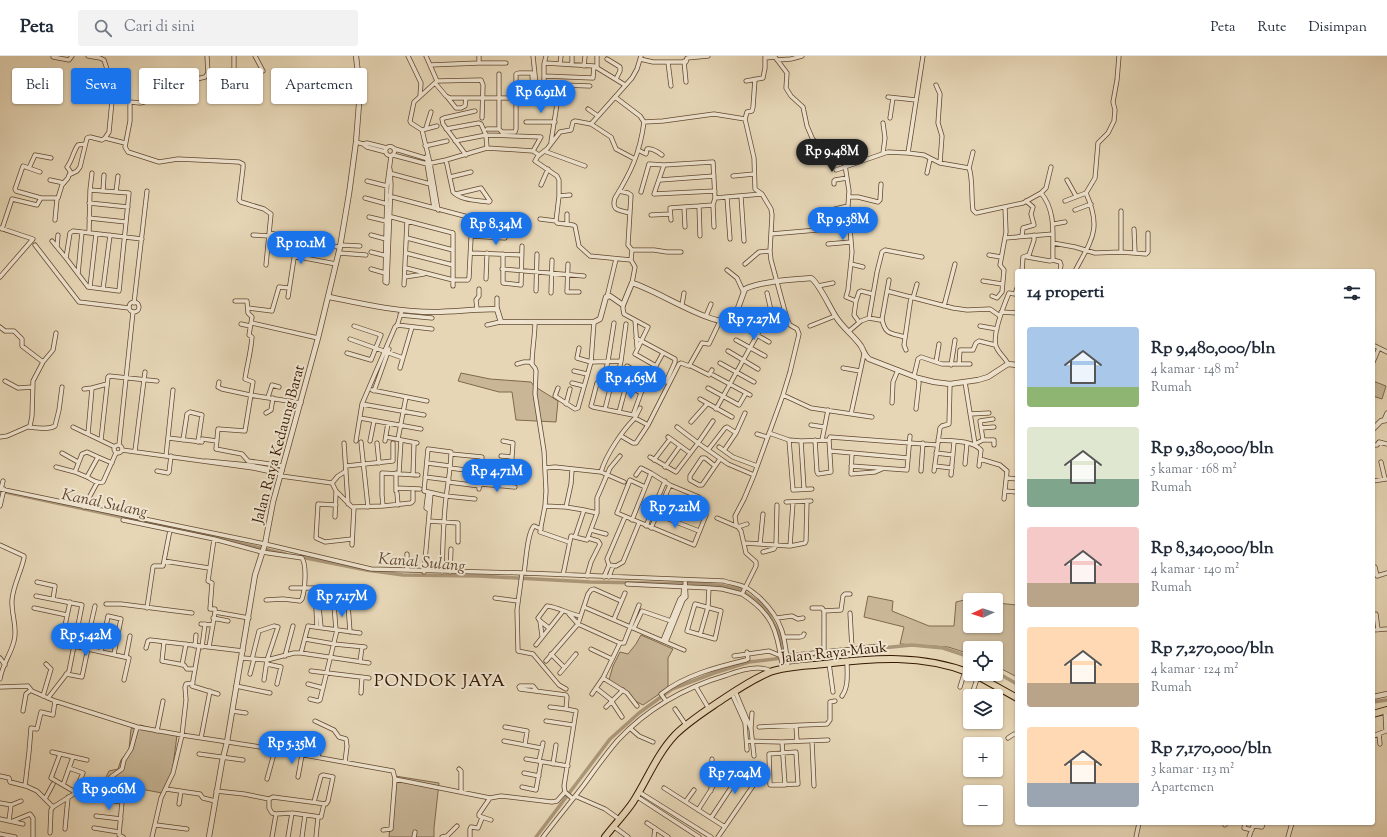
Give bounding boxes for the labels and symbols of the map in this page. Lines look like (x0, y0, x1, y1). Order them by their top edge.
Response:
pin: Rp 6.91M (500, 80, 582, 114)
pin: Rp 9.48M (791, 139, 873, 173)
pin: Rp 9.38M (802, 207, 884, 241)
pin: Rp 8.34M (455, 212, 537, 246)
pin: Rp 10.1M (260, 231, 342, 265)
pin: Rp 7.27M (713, 307, 795, 341)
street label: Jalan Raya Kedaung Barat (248, 363, 311, 527)
pin: Rp 4.65M (590, 366, 672, 400)
pin: Rp 4.71M (456, 459, 538, 493)
water label: Kanal Sulang (59, 484, 150, 525)
pin: Rp 7.21M (634, 495, 716, 529)
water label: Kanal Sulang (377, 548, 466, 579)
pin: Rp 7.17M (301, 584, 383, 618)
north arrow (963, 593, 1003, 633)
pin: Rp 5.42M (45, 623, 127, 657)
street label: Jalan Raya Mauk (779, 637, 888, 670)
district label: PONDOK JAYA (374, 670, 506, 694)
pin: Rp 5.35M (251, 731, 333, 765)
pin: Rp 7.04M (694, 761, 776, 795)
pin: Rp 9.06M (68, 777, 150, 811)

